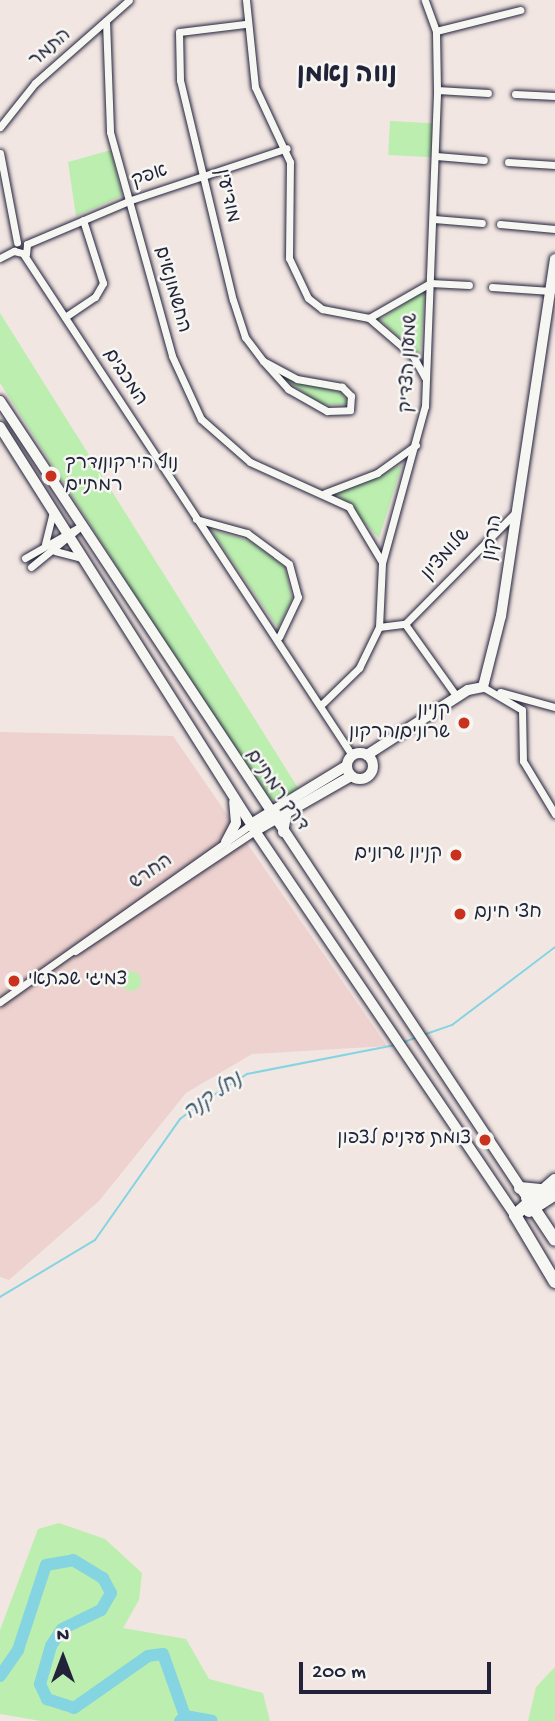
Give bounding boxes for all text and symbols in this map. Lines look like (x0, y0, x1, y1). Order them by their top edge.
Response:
street label: התמר (25, 25, 77, 73)
district label: נווה נאמן (297, 61, 397, 93)
street label: אפק (129, 160, 171, 194)
street label: מודיעין (209, 167, 243, 225)
street label: החשמונאים (148, 244, 194, 336)
street label: שמעון הצדיק (396, 312, 424, 414)
street label: המכבים (97, 345, 151, 411)
place label: נוף הירקון/דרך רמתיים (65, 454, 178, 498)
marker: נוף הירקון/דרך רמתיים (43, 468, 59, 484)
street label: הרקון (479, 514, 509, 562)
street label: שלומציון (418, 524, 476, 586)
place label: קניון שרונים/הרקון (349, 701, 450, 745)
marker: קניון שרונים/הרקון (456, 715, 472, 731)
street label: דרך רמתיים (239, 746, 313, 836)
place label: קניון שרונים (354, 844, 442, 866)
marker: קניון שרונים (448, 847, 464, 863)
street label: החרש (126, 850, 178, 896)
place label: חצי חינם (474, 903, 542, 925)
marker: חצי חינם (452, 906, 468, 922)
place label: צמיגי שבתאי (28, 970, 127, 992)
marker: צמיגי שבתאי (6, 973, 22, 989)
water label: נחל קנה (180, 1069, 248, 1127)
place label: צומת עדנים לצפון (337, 1129, 471, 1151)
marker: צומת עדנים לצפון (477, 1132, 493, 1148)
north arrow (28, 1623, 98, 1693)
text: N (57, 1625, 69, 1648)
scale bar (303, 1648, 496, 1692)
text: 200 m (312, 1661, 366, 1686)

